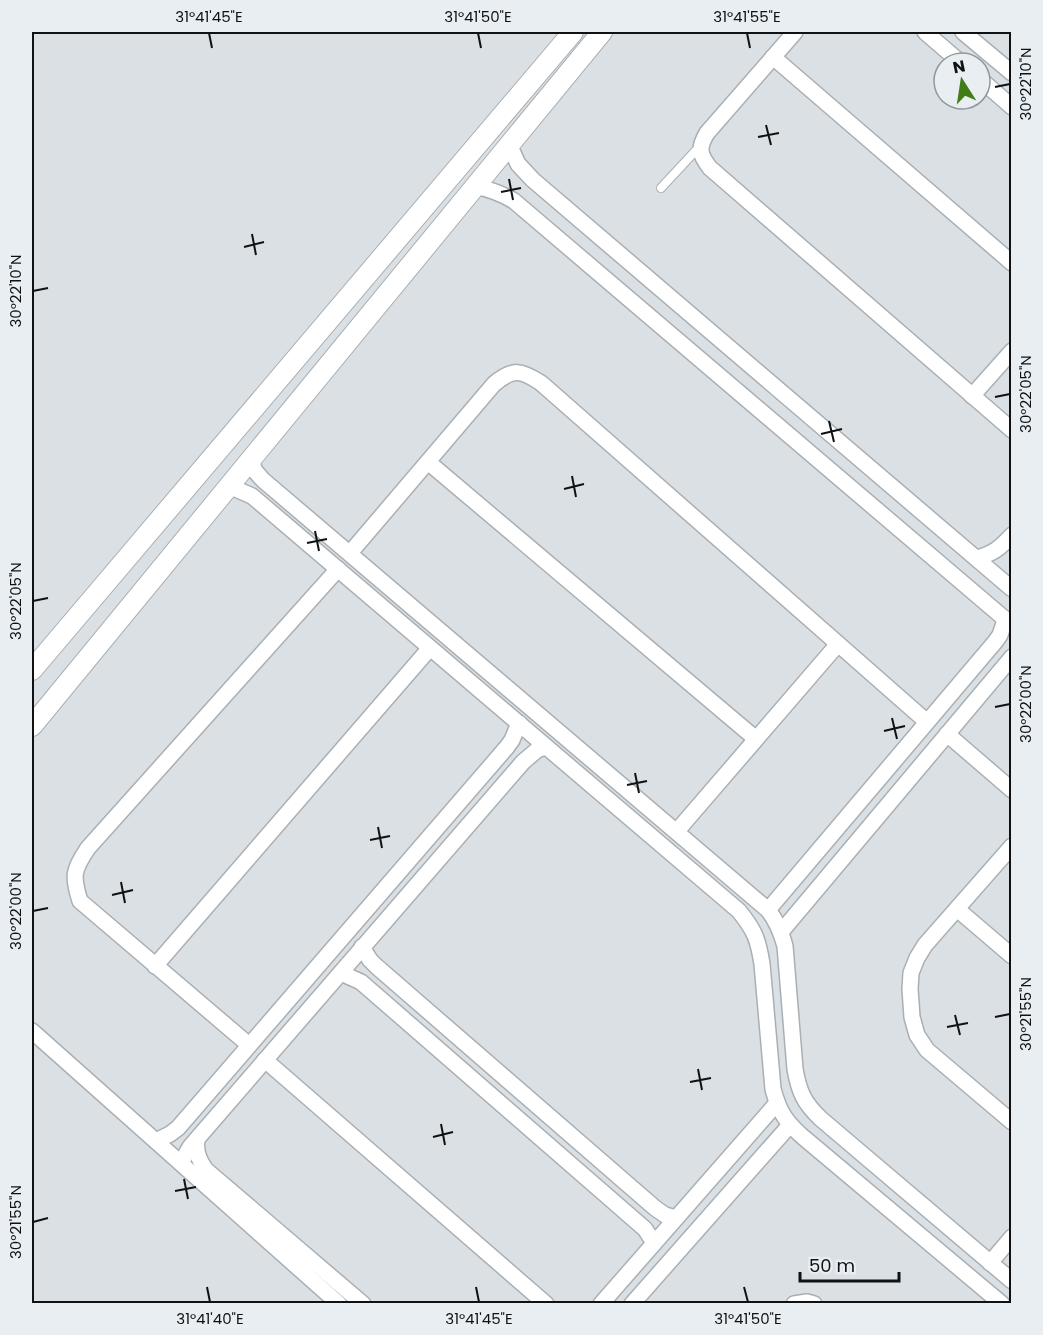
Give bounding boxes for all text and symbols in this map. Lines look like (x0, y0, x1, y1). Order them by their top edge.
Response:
text: 31°41'45"E (175, 6, 243, 27)
text: 31°41'50"E (444, 6, 512, 27)
text: 31°41'55"E (713, 6, 781, 27)
text: 30°22'10"N (1015, 47, 1036, 121)
north arrow (932, 51, 992, 111)
text: N (951, 54, 967, 79)
text: 30°22'10"N (5, 254, 26, 328)
text: 30°22'05"N (1015, 355, 1036, 433)
text: 30°22'05"N (5, 562, 26, 640)
text: 30°22'00"N (1015, 665, 1036, 743)
text: 30°22'00"N (5, 872, 26, 950)
text: 30°21'55"N (1015, 977, 1036, 1051)
text: 30°21'55"N (5, 1185, 26, 1259)
scale bar (800, 1245, 899, 1283)
text: 50 m (809, 1253, 855, 1278)
text: 31°41'40"E (176, 1308, 244, 1329)
text: 31°41'45"E (445, 1308, 513, 1329)
text: 31°41'50"E (714, 1308, 782, 1329)

